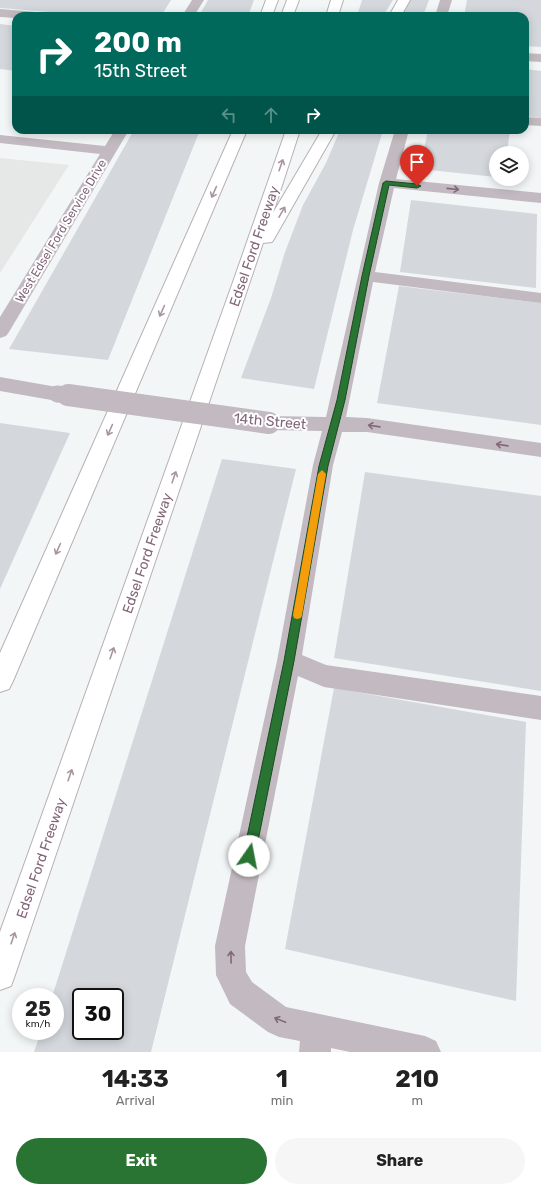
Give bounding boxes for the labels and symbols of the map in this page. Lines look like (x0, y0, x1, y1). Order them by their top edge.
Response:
pin (400, 145, 434, 186)
street label: West Edsel Ford Service Drive (13, 157, 110, 305)
one-way arrow (278, 160, 286, 172)
street label: Edsel Ford Freeway (226, 183, 283, 309)
one-way arrow (210, 185, 217, 197)
one-way arrow (446, 186, 459, 193)
one-way arrow (279, 206, 287, 218)
one-way arrow (158, 304, 165, 316)
street label: 14th Street (233, 410, 307, 433)
one-way arrow (368, 422, 381, 430)
one-way arrow (106, 424, 113, 436)
one-way arrow (496, 441, 509, 449)
one-way arrow (170, 471, 178, 483)
street label: Edsel Ford Freeway (119, 490, 176, 616)
one-way arrow (54, 543, 61, 555)
one-way arrow (109, 647, 117, 659)
one-way arrow (66, 770, 74, 782)
street label: Edsel Ford Freeway (13, 795, 70, 921)
position arrow (228, 835, 270, 877)
one-way arrow (10, 931, 17, 944)
one-way arrow (227, 951, 235, 964)
speed limit sign: 30 (72, 988, 124, 1040)
one-way arrow (274, 1016, 286, 1023)

